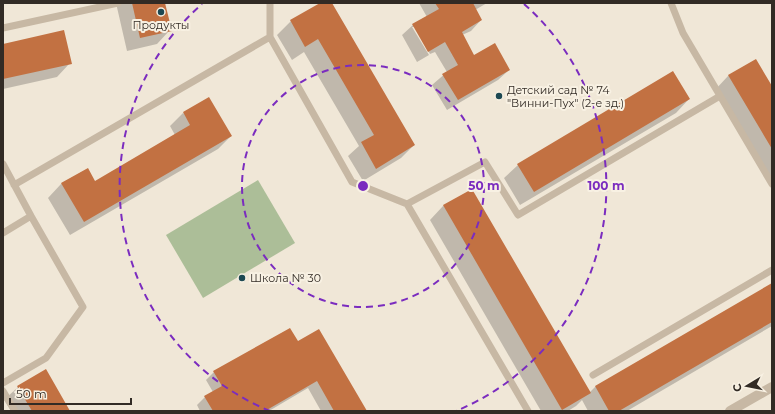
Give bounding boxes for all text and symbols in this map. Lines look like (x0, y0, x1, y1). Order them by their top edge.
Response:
marker: Продукты (156, 7, 166, 17)
place label: Продукты (133, 18, 190, 32)
place label: Детский сад № 74 "Винни-Пух" (2-е зд.) (507, 83, 624, 110)
marker: Детский сад № 74 "Винни-Пух" (2-е зд.) (494, 91, 504, 101)
text: 50 m (468, 178, 500, 193)
text: 100 m (588, 178, 624, 193)
centre of rings (356, 179, 370, 193)
place label: Школа № 30 (250, 271, 321, 285)
marker: Школа № 30 (237, 273, 247, 283)
north arrow (727, 366, 767, 406)
scale bar (10, 380, 131, 406)
text: С (730, 383, 745, 393)
text: 50 m (16, 386, 47, 401)

